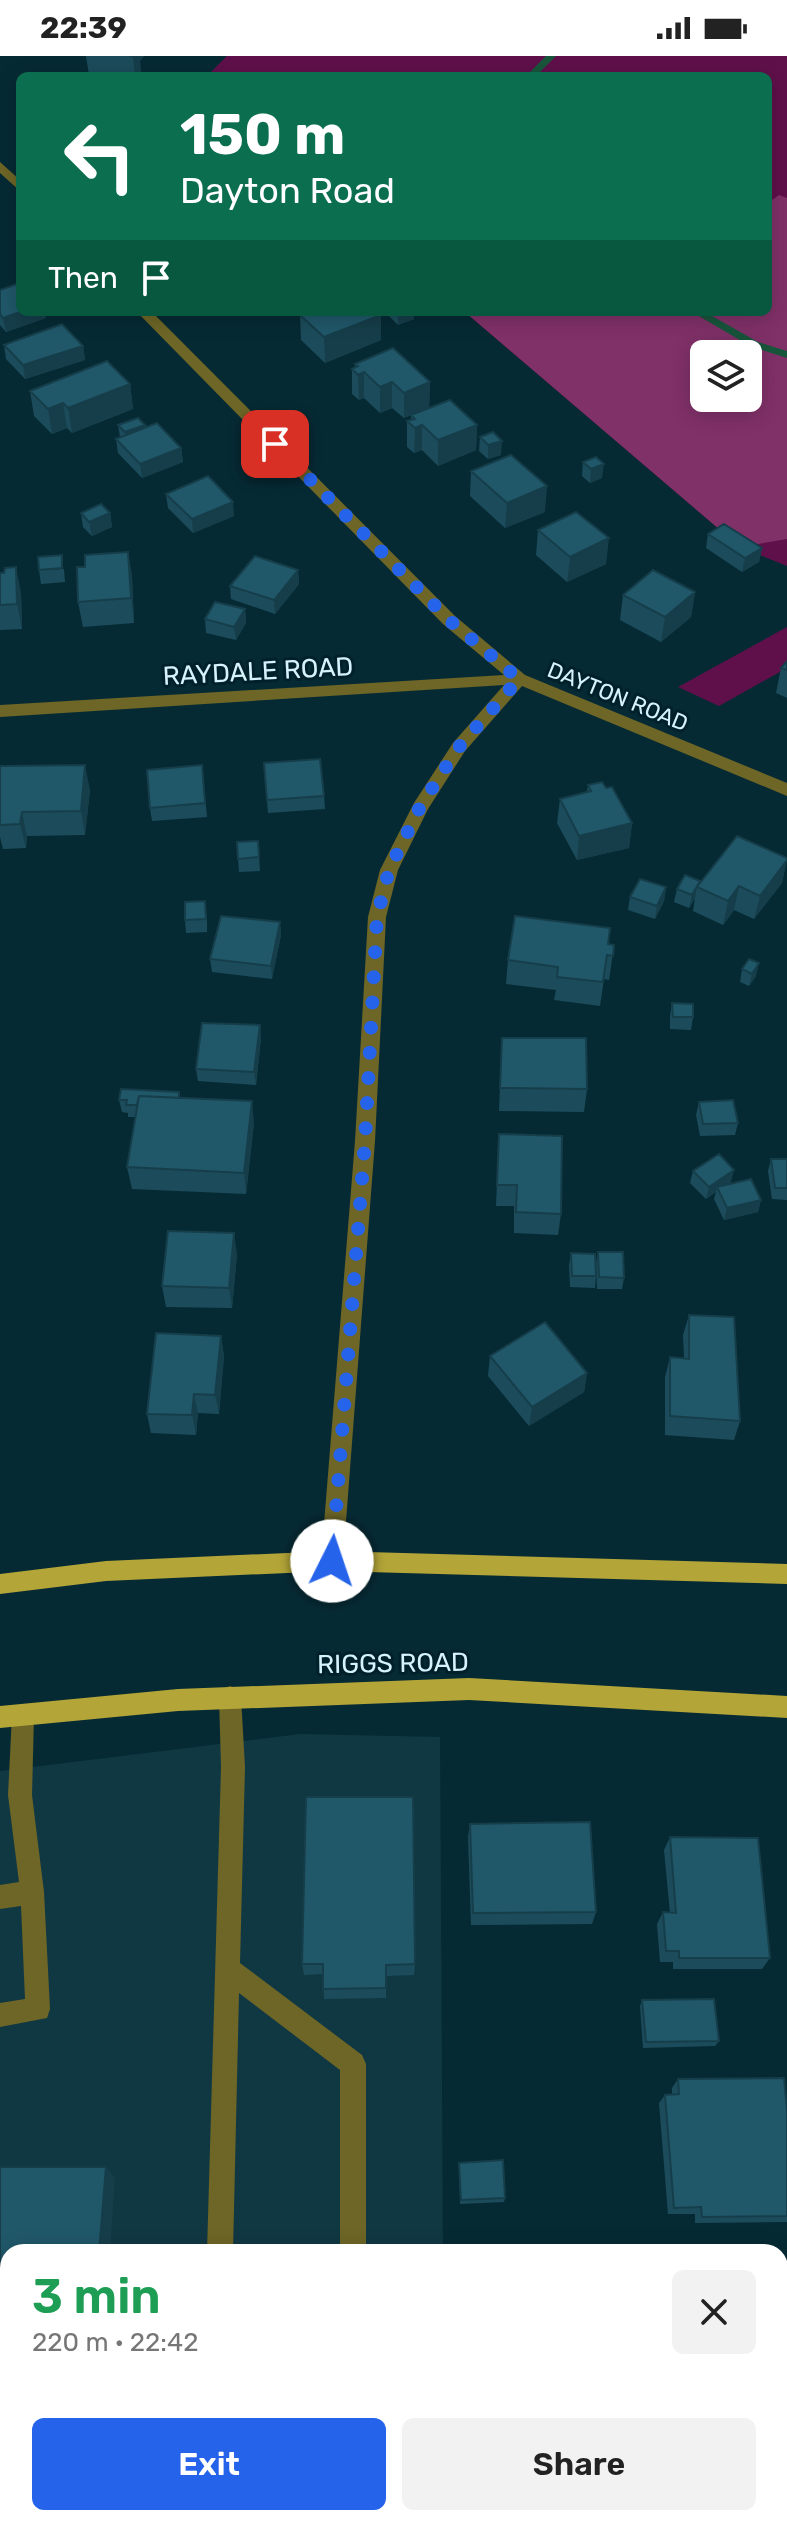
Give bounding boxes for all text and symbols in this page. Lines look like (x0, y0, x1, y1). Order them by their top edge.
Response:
text: 22:39 (40, 10, 127, 46)
text: 150 m (180, 102, 345, 168)
icon: left (48, 104, 152, 208)
text: Dayton Road (180, 169, 395, 212)
icon: arrive (134, 256, 178, 300)
text: Then (48, 260, 118, 296)
map controls (690, 340, 762, 412)
button: layers (690, 340, 762, 412)
pin (241, 410, 309, 478)
icon: arrive (253, 422, 297, 466)
street label: RAYDALE ROAD (162, 651, 354, 692)
street label: DAYTON ROAD (544, 656, 692, 737)
position arrow (290, 1519, 374, 1603)
street label: RIGGS ROAD (317, 1647, 469, 1680)
text: 3 min (32, 2268, 161, 2325)
button: close (672, 2270, 756, 2354)
text: 220 m · 22:42 (32, 2327, 198, 2358)
button: Exit (32, 2418, 386, 2510)
button: Share (402, 2418, 756, 2510)

